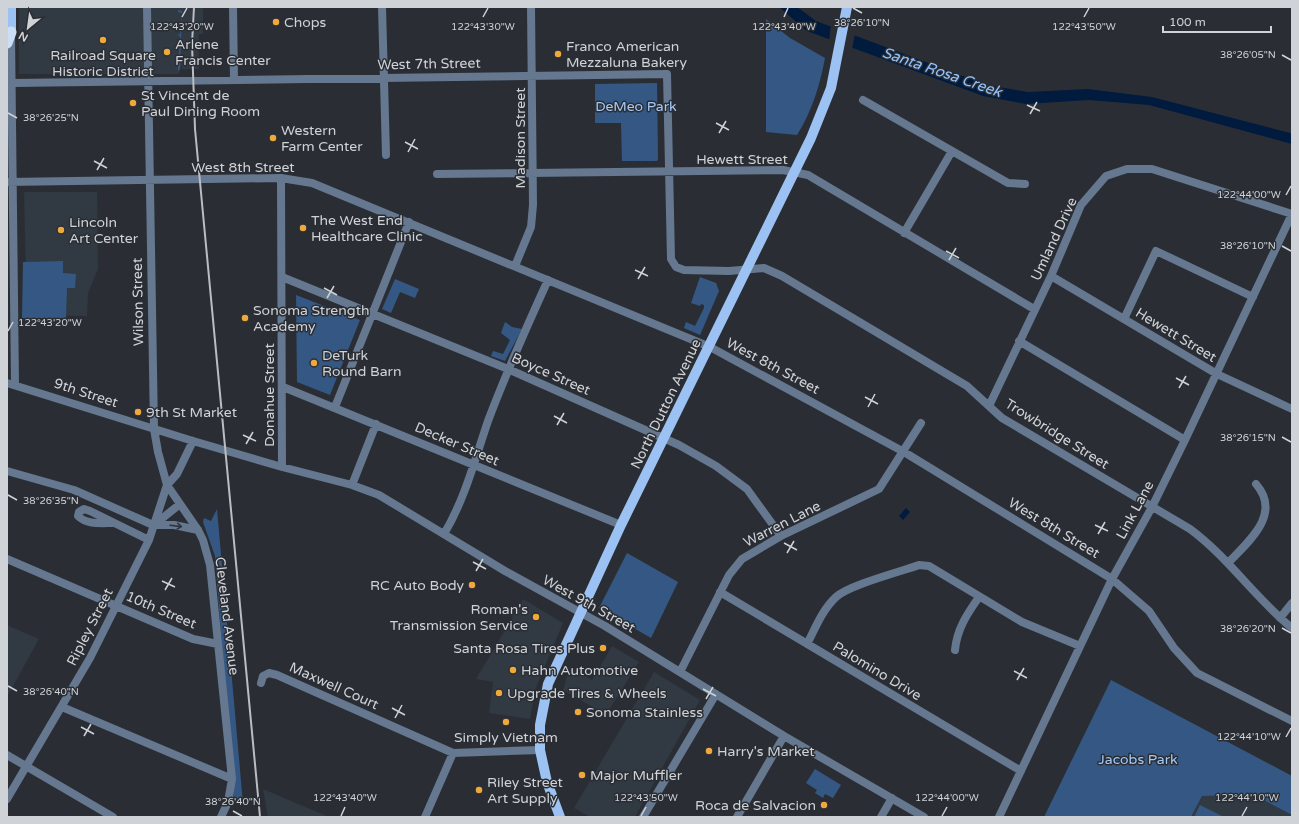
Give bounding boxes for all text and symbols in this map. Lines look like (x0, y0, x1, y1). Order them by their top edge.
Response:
north arrow (8, 8, 48, 48)
scale bar (1163, 8, 1271, 34)
place label: Chops (284, 14, 327, 31)
text: 100 m (1169, 15, 1206, 29)
marker: Chops (271, 17, 281, 27)
text: 38°26'10"N (834, 17, 890, 29)
text: 122°43'20"W (150, 21, 214, 33)
text: 122°43'30"W (451, 21, 515, 33)
text: 122°43'40"W (752, 21, 816, 33)
text: 122°43'50"W (1052, 21, 1116, 33)
text: N (16, 28, 30, 44)
marker: Railroad Square Historic District (98, 35, 108, 45)
place label: Arlene Francis Center (175, 36, 271, 69)
place label: Franco American Mezzaluna Bakery (566, 38, 687, 71)
water label: Santa Rosa Creek (880, 43, 1006, 101)
place label: Railroad Square Historic District (50, 47, 156, 80)
marker: Arlene Francis Center (162, 47, 172, 57)
marker: Franco American Mezzaluna Bakery (553, 49, 563, 59)
text: 38°26'05"N (1220, 49, 1276, 61)
street label: West 7th Street (377, 55, 481, 73)
place label: St Vincent de Paul Dining Room (141, 87, 260, 120)
street label: Madison Street (512, 87, 529, 189)
marker: St Vincent de Paul Dining Room (128, 98, 138, 108)
park label: DeMeo Park (595, 98, 677, 115)
text: 38°26'25"N (23, 112, 79, 124)
place label: Western Farm Center (281, 122, 363, 155)
marker: Western Farm Center (268, 133, 278, 143)
street label: Hewett Street (696, 151, 788, 168)
street label: West 8th Street (191, 159, 295, 176)
text: 122°44'00"W (1217, 189, 1281, 201)
street label: Umland Drive (1027, 195, 1081, 283)
place label: The West End Healthcare Clinic (311, 212, 423, 245)
place label: Lincoln Art Center (69, 214, 139, 247)
marker: The West End Healthcare Clinic (298, 223, 308, 233)
marker: Lincoln Art Center (56, 225, 66, 235)
text: 38°26'10"N (1220, 240, 1276, 252)
street label: Wilson Street (129, 257, 147, 346)
place label: Sonoma Strength Academy (253, 302, 370, 335)
street label: Hewett Street (1132, 304, 1220, 366)
marker: Sonoma Strength Academy (240, 313, 250, 323)
text: 122°43'20"W (18, 317, 82, 329)
street label: West 8th Street (723, 334, 823, 398)
street label: North Dutton Avenue (627, 336, 705, 472)
street label: Donahue Street (261, 342, 278, 447)
place label: DeTurk Round Barn (322, 347, 401, 380)
street label: Boyce Street (509, 349, 594, 399)
marker: DeTurk Round Barn (309, 358, 319, 368)
street label: 9th Street (52, 375, 121, 412)
street label: Trowbridge Street (1002, 395, 1113, 473)
place label: 9th St Market (146, 404, 238, 421)
marker: 9th St Market (133, 407, 143, 417)
street label: Decker Street (412, 419, 502, 470)
text: 38°26'15"N (1220, 432, 1276, 444)
street label: Link Lane (1113, 478, 1157, 542)
street label: West 8th Street (1005, 494, 1103, 562)
text: 38°26'35"N (23, 495, 79, 507)
street label: Warren Lane (741, 497, 824, 551)
one-way arrow (169, 522, 182, 529)
street label: Cleveland Avenue (211, 556, 243, 676)
street label: West 9th Street (540, 571, 639, 637)
place label: RC Auto Body (370, 577, 464, 594)
marker: RC Auto Body (467, 580, 477, 590)
street label: Ripley Street (63, 585, 117, 669)
street label: 10th Street (123, 587, 199, 633)
place label: Roman's Transmission Service (390, 601, 528, 634)
marker: Roman's Transmission Service (531, 612, 541, 622)
text: 38°26'20"N (1220, 623, 1276, 635)
street label: Palomino Drive (830, 638, 924, 704)
place label: Santa Rosa Tires Plus (453, 640, 595, 657)
marker: Santa Rosa Tires Plus (598, 643, 608, 653)
street label: Maxwell Court (287, 659, 382, 714)
place label: Hahn Automotive (521, 662, 638, 679)
marker: Hahn Automotive (508, 665, 518, 675)
place label: Upgrade Tires & Wheels (507, 685, 667, 702)
text: 38°26'40"N (23, 686, 79, 698)
marker: Upgrade Tires & Wheels (494, 688, 504, 698)
place label: Sonoma Stainless (586, 704, 703, 721)
marker: Sonoma Stainless (573, 707, 583, 717)
marker: Simply Vietnam (501, 717, 511, 727)
place label: Simply Vietnam (454, 729, 558, 746)
text: 122°44'10"W (1217, 731, 1281, 743)
place label: Harry's Market (717, 743, 815, 760)
marker: Harry's Market (704, 746, 714, 756)
park label: Jacobs Park (1098, 751, 1178, 768)
place label: Major Muffler (590, 767, 683, 784)
marker: Major Muffler (577, 770, 587, 780)
place label: Riley Street Art Supply (487, 774, 564, 807)
marker: Riley Street Art Supply (474, 785, 484, 795)
text: 122°43'40"W (313, 792, 377, 804)
text: 122°43'50"W (614, 792, 678, 804)
text: 122°44'00"W (915, 792, 979, 804)
text: 122°44'10"W (1215, 792, 1279, 804)
text: 38°26'40"N (205, 796, 261, 808)
place label: Roca de Salvacion (695, 797, 816, 814)
marker: Roca de Salvacion (819, 800, 829, 810)

